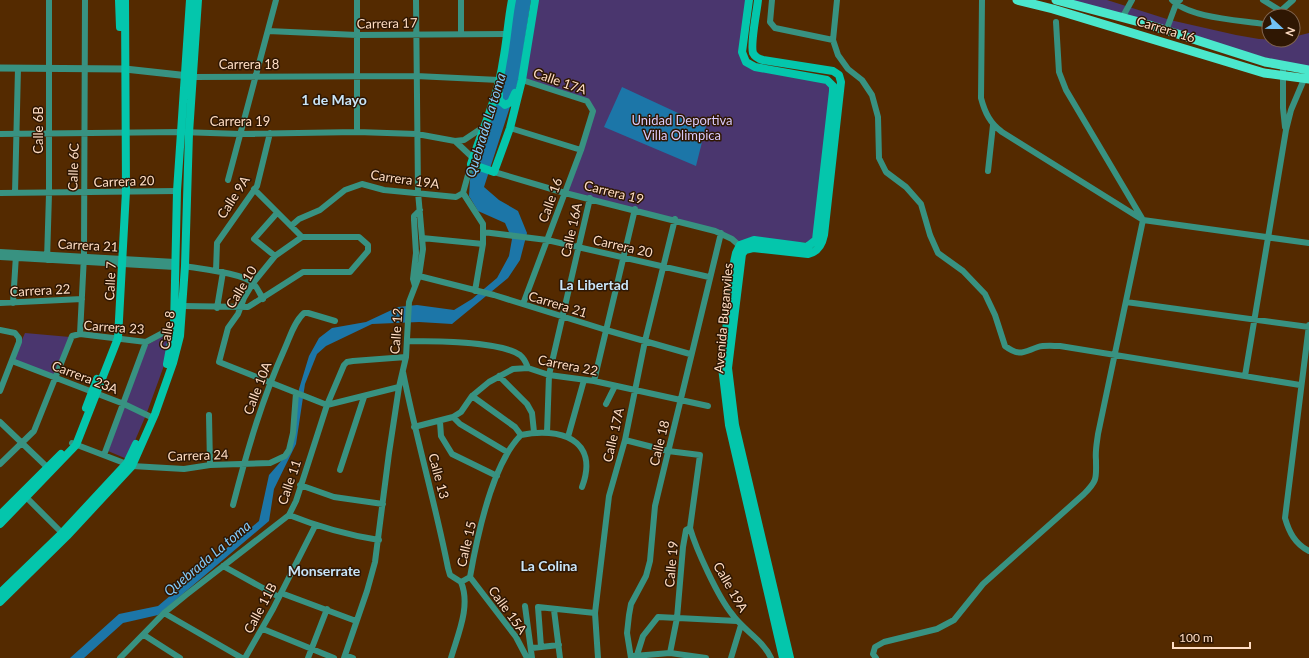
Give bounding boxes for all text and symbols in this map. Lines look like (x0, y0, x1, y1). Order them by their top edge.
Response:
north arrow (1261, 8, 1301, 48)
street label: Carrera 16 (1135, 12, 1197, 46)
street label: Carrera 17 (357, 14, 418, 32)
text: N (1283, 26, 1298, 38)
street label: Carrera 18 (219, 56, 279, 72)
street label: Calle 17A (531, 64, 589, 98)
water label: Quebrada La toma (461, 71, 509, 179)
district label: 1 de Mayo (301, 91, 367, 108)
street label: Calle 6B (30, 106, 46, 154)
park label: Unidad Deportiva Villa Olimpica (631, 112, 733, 143)
street label: Carrera 19 (210, 113, 270, 129)
street label: Calle 6C (64, 143, 82, 191)
street label: Carrera 19A (369, 166, 441, 192)
street label: Carrera 20 (93, 172, 155, 190)
street label: Calle 9A (213, 172, 253, 221)
street label: Calle 16 (535, 175, 565, 225)
street label: Carrera 19 (583, 177, 645, 207)
street label: Calle 16A (557, 201, 585, 259)
street label: Carrera 20 (592, 231, 655, 261)
street label: Carrera 21 (57, 235, 119, 255)
street label: Calle 7 (101, 261, 119, 301)
street label: Avenida Buganviles (710, 262, 736, 374)
street label: Calle 10 (222, 263, 260, 311)
district label: La Libertad (559, 276, 629, 293)
street label: Carrera 22 (9, 280, 71, 300)
street label: Carrera 21 (527, 287, 589, 321)
street label: Calle 12 (386, 307, 406, 355)
street label: Calle 8 (156, 309, 178, 351)
street label: Carrera 23 (83, 317, 145, 337)
street label: Carrera 22 (537, 351, 599, 379)
street label: Carrera 23A (50, 357, 120, 397)
street label: Calle 10A (240, 359, 274, 417)
street label: Calle 17A (599, 406, 627, 464)
street label: Calle 18 (646, 418, 672, 468)
street label: Carrera 24 (167, 446, 229, 464)
street label: Calle 13 (425, 451, 453, 501)
street label: Calle 11 (274, 457, 304, 507)
water label: Quebrada La toma (160, 517, 254, 599)
street label: Calle 15 (453, 520, 479, 568)
street label: Calle 19 (661, 540, 681, 588)
district label: La Colina (521, 557, 577, 574)
street label: Calle 19A (710, 559, 752, 615)
district label: Monserrate (288, 562, 361, 579)
street label: Calle 11B (240, 580, 280, 636)
street label: Calle 15A (485, 583, 531, 637)
scale bar (1173, 624, 1250, 650)
text: 100 m (1179, 630, 1213, 645)

